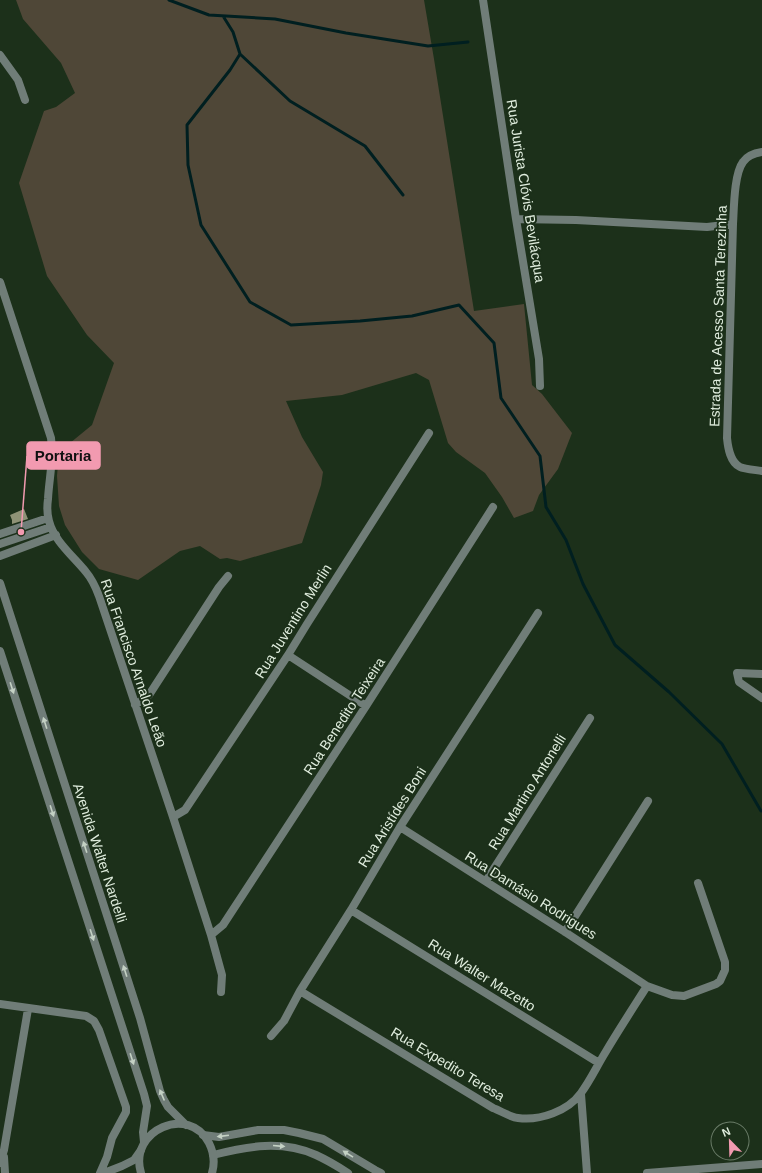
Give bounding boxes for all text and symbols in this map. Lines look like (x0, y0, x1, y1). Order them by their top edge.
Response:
street label: Rua Jurista Clóvis Bevilácqua (504, 98, 548, 284)
street label: Estrada de Acesso Santa Terezinha (706, 205, 730, 427)
callout: Portaria (27, 442, 100, 469)
text: Portaria (35, 447, 92, 464)
street label: Rua Juventino Merlin (251, 561, 335, 681)
street label: Rua Francisco Arnaldo Leão (98, 577, 170, 749)
street label: Rua Benedito Teixeira (300, 654, 388, 778)
one-way arrow (9, 682, 15, 694)
one-way arrow (42, 717, 48, 729)
street label: Rua Martino Antonelli (485, 731, 569, 853)
street label: Rua Aristídes Boni (355, 764, 429, 870)
street label: Avenida Walter Nardelli (70, 781, 130, 925)
one-way arrow (49, 806, 55, 818)
one-way arrow (82, 840, 88, 852)
street label: Rua Damásio Rodrigues (462, 848, 600, 942)
one-way arrow (89, 930, 95, 942)
street label: Rua Walter Mazetto (426, 936, 539, 1015)
one-way arrow (121, 964, 127, 976)
street label: Rua Expedito Teresa (388, 1024, 508, 1104)
one-way arrow (129, 1053, 135, 1065)
one-way arrow (159, 1088, 165, 1100)
north arrow (710, 1121, 750, 1161)
text: N (720, 1125, 732, 1139)
one-way arrow (217, 1133, 229, 1139)
one-way arrow (273, 1143, 285, 1150)
one-way arrow (342, 1150, 353, 1157)

